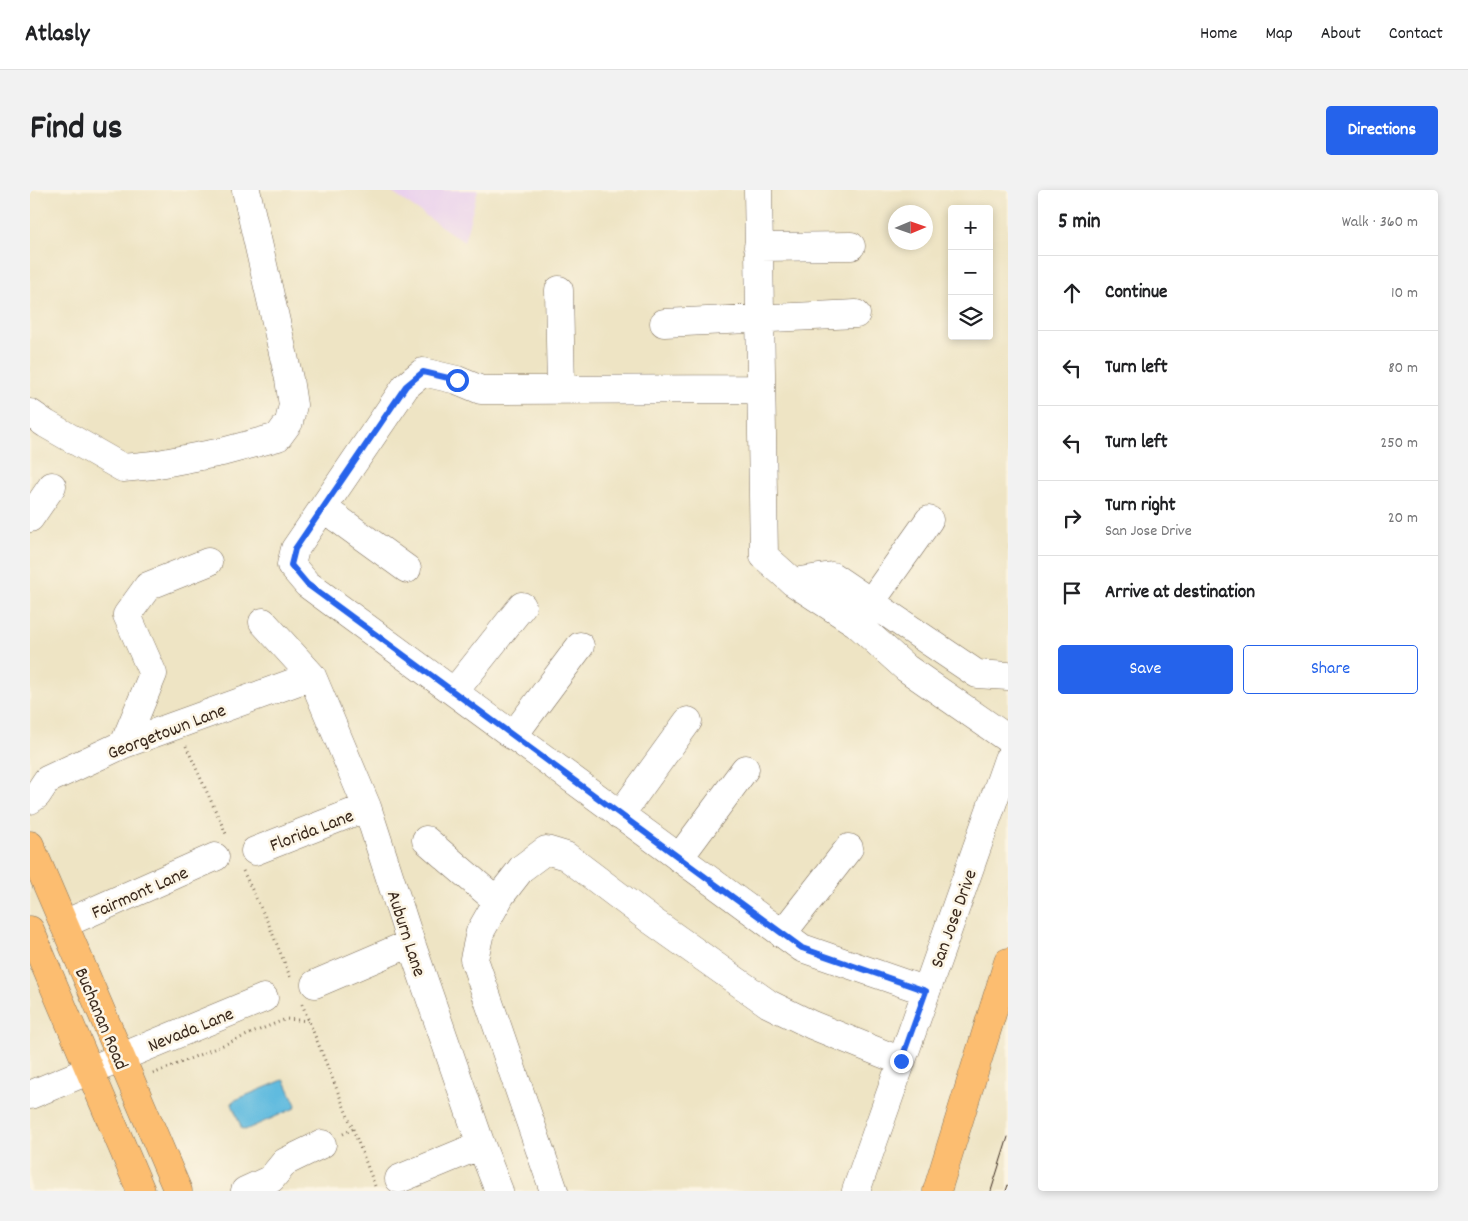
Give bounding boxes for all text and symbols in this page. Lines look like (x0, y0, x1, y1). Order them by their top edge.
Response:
text: Atlasly (25, 18, 89, 52)
text: Home (1200, 22, 1237, 47)
text: Map (1265, 22, 1293, 47)
text: About (1321, 22, 1361, 47)
text: Contact (1389, 22, 1443, 47)
text: Find us (30, 105, 122, 155)
button: Directions (1326, 106, 1438, 155)
north arrow (888, 205, 933, 250)
map controls (948, 205, 993, 340)
button: + (948, 205, 993, 250)
text: 5 min (1058, 208, 1101, 238)
text: Walk · 360 m (1342, 211, 1418, 234)
button: − (948, 250, 993, 295)
icon: ahead (1058, 279, 1086, 307)
text: Continue (1105, 280, 1167, 307)
text: 10 m (1391, 282, 1418, 305)
button: layers (948, 295, 993, 340)
icon: left (1058, 354, 1086, 382)
text: Turn left (1105, 355, 1168, 382)
text: 80 m (1388, 357, 1418, 380)
route start (446, 369, 469, 392)
icon: left (1058, 429, 1086, 457)
text: Turn left (1105, 430, 1168, 457)
text: 250 m (1380, 432, 1418, 455)
text: Turn right (1105, 493, 1176, 520)
icon: right (1058, 504, 1086, 532)
text: 20 m (1388, 507, 1418, 530)
text: San Jose Drive (1105, 520, 1192, 543)
icon: arrive (1058, 579, 1086, 607)
text: Arrive at destination (1105, 580, 1255, 607)
button: Save (1058, 645, 1233, 694)
button: Share (1243, 645, 1418, 694)
street label: Georgetown Lane (104, 698, 230, 768)
street label: Florida Lane (266, 804, 358, 861)
street label: Fairmont Lane (88, 861, 193, 928)
street label: San Jose Drive (925, 866, 986, 972)
street label: Auburn Lane (378, 888, 431, 981)
street label: Buchanan Road (66, 964, 133, 1075)
street label: Nevada Lane (144, 1002, 238, 1061)
route end (890, 1050, 913, 1073)

